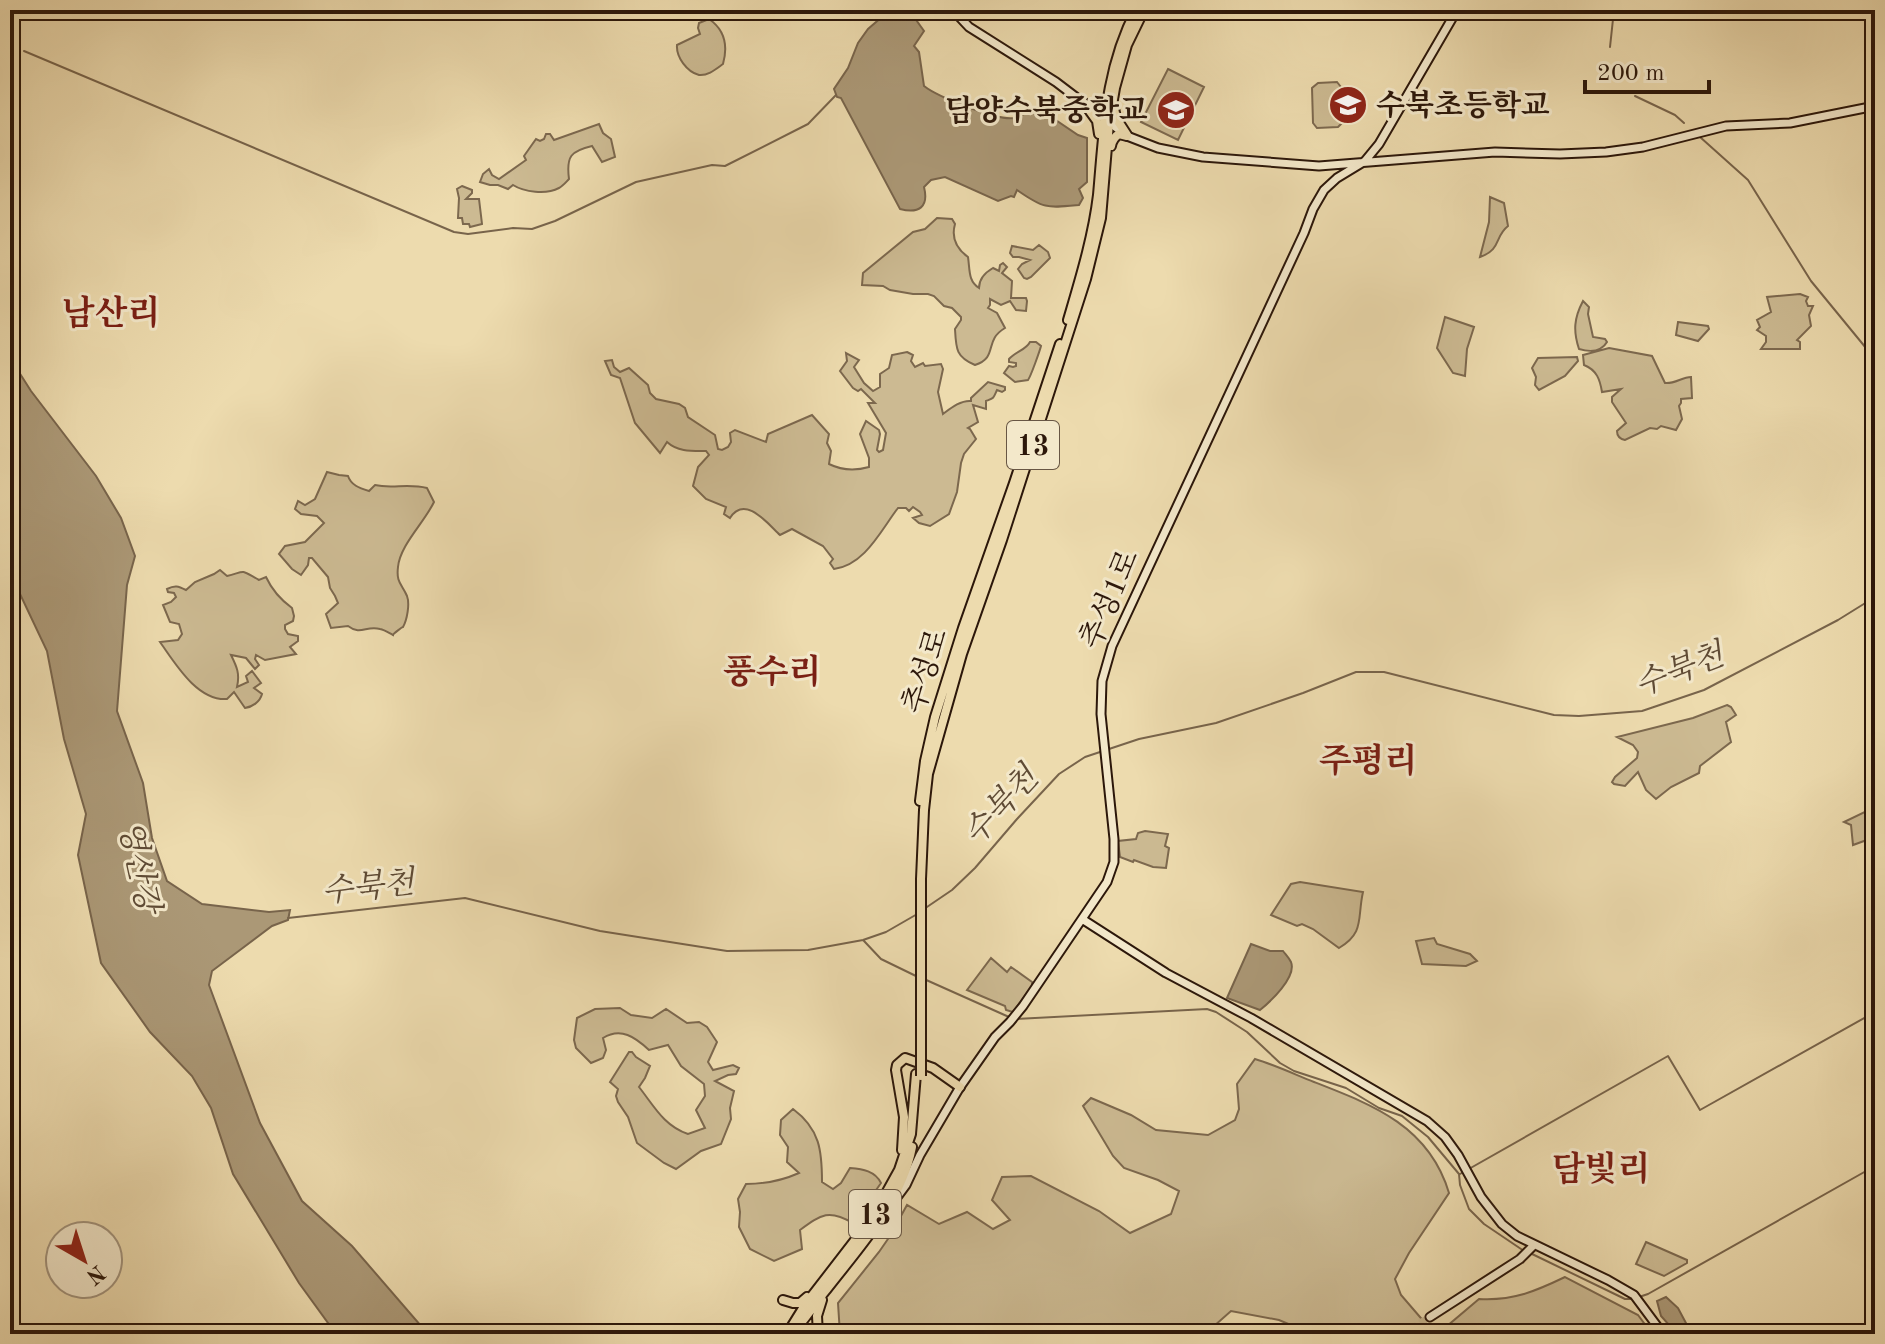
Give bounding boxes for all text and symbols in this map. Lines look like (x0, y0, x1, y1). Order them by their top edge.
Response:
scale bar (1585, 44, 1709, 94)
text: 200 m (1597, 62, 1665, 86)
school or university icon: 수북초등학교 (1327, 84, 1369, 126)
school or university icon: 담양수북중학교 (1155, 89, 1197, 131)
place label: 수북초등학교 (1376, 89, 1550, 122)
place label: 담양수북중학교 (945, 94, 1148, 127)
district label: 남산리 (62, 294, 160, 332)
road number: 13 (1007, 421, 1059, 469)
street label: 추성1로 (1074, 545, 1145, 654)
street label: 추성로 (897, 625, 954, 718)
water label: 수북천 (1630, 636, 1731, 703)
district label: 풍수리 (723, 653, 821, 691)
district label: 주평리 (1319, 742, 1417, 780)
water label: 수북천 (956, 758, 1047, 852)
water label: 영산강 (112, 817, 167, 919)
water label: 수북천 (320, 864, 418, 910)
district label: 담빛리 (1552, 1150, 1650, 1188)
road number: 13 (849, 1190, 901, 1238)
north arrow (44, 1220, 124, 1300)
text: N (82, 1260, 109, 1288)

